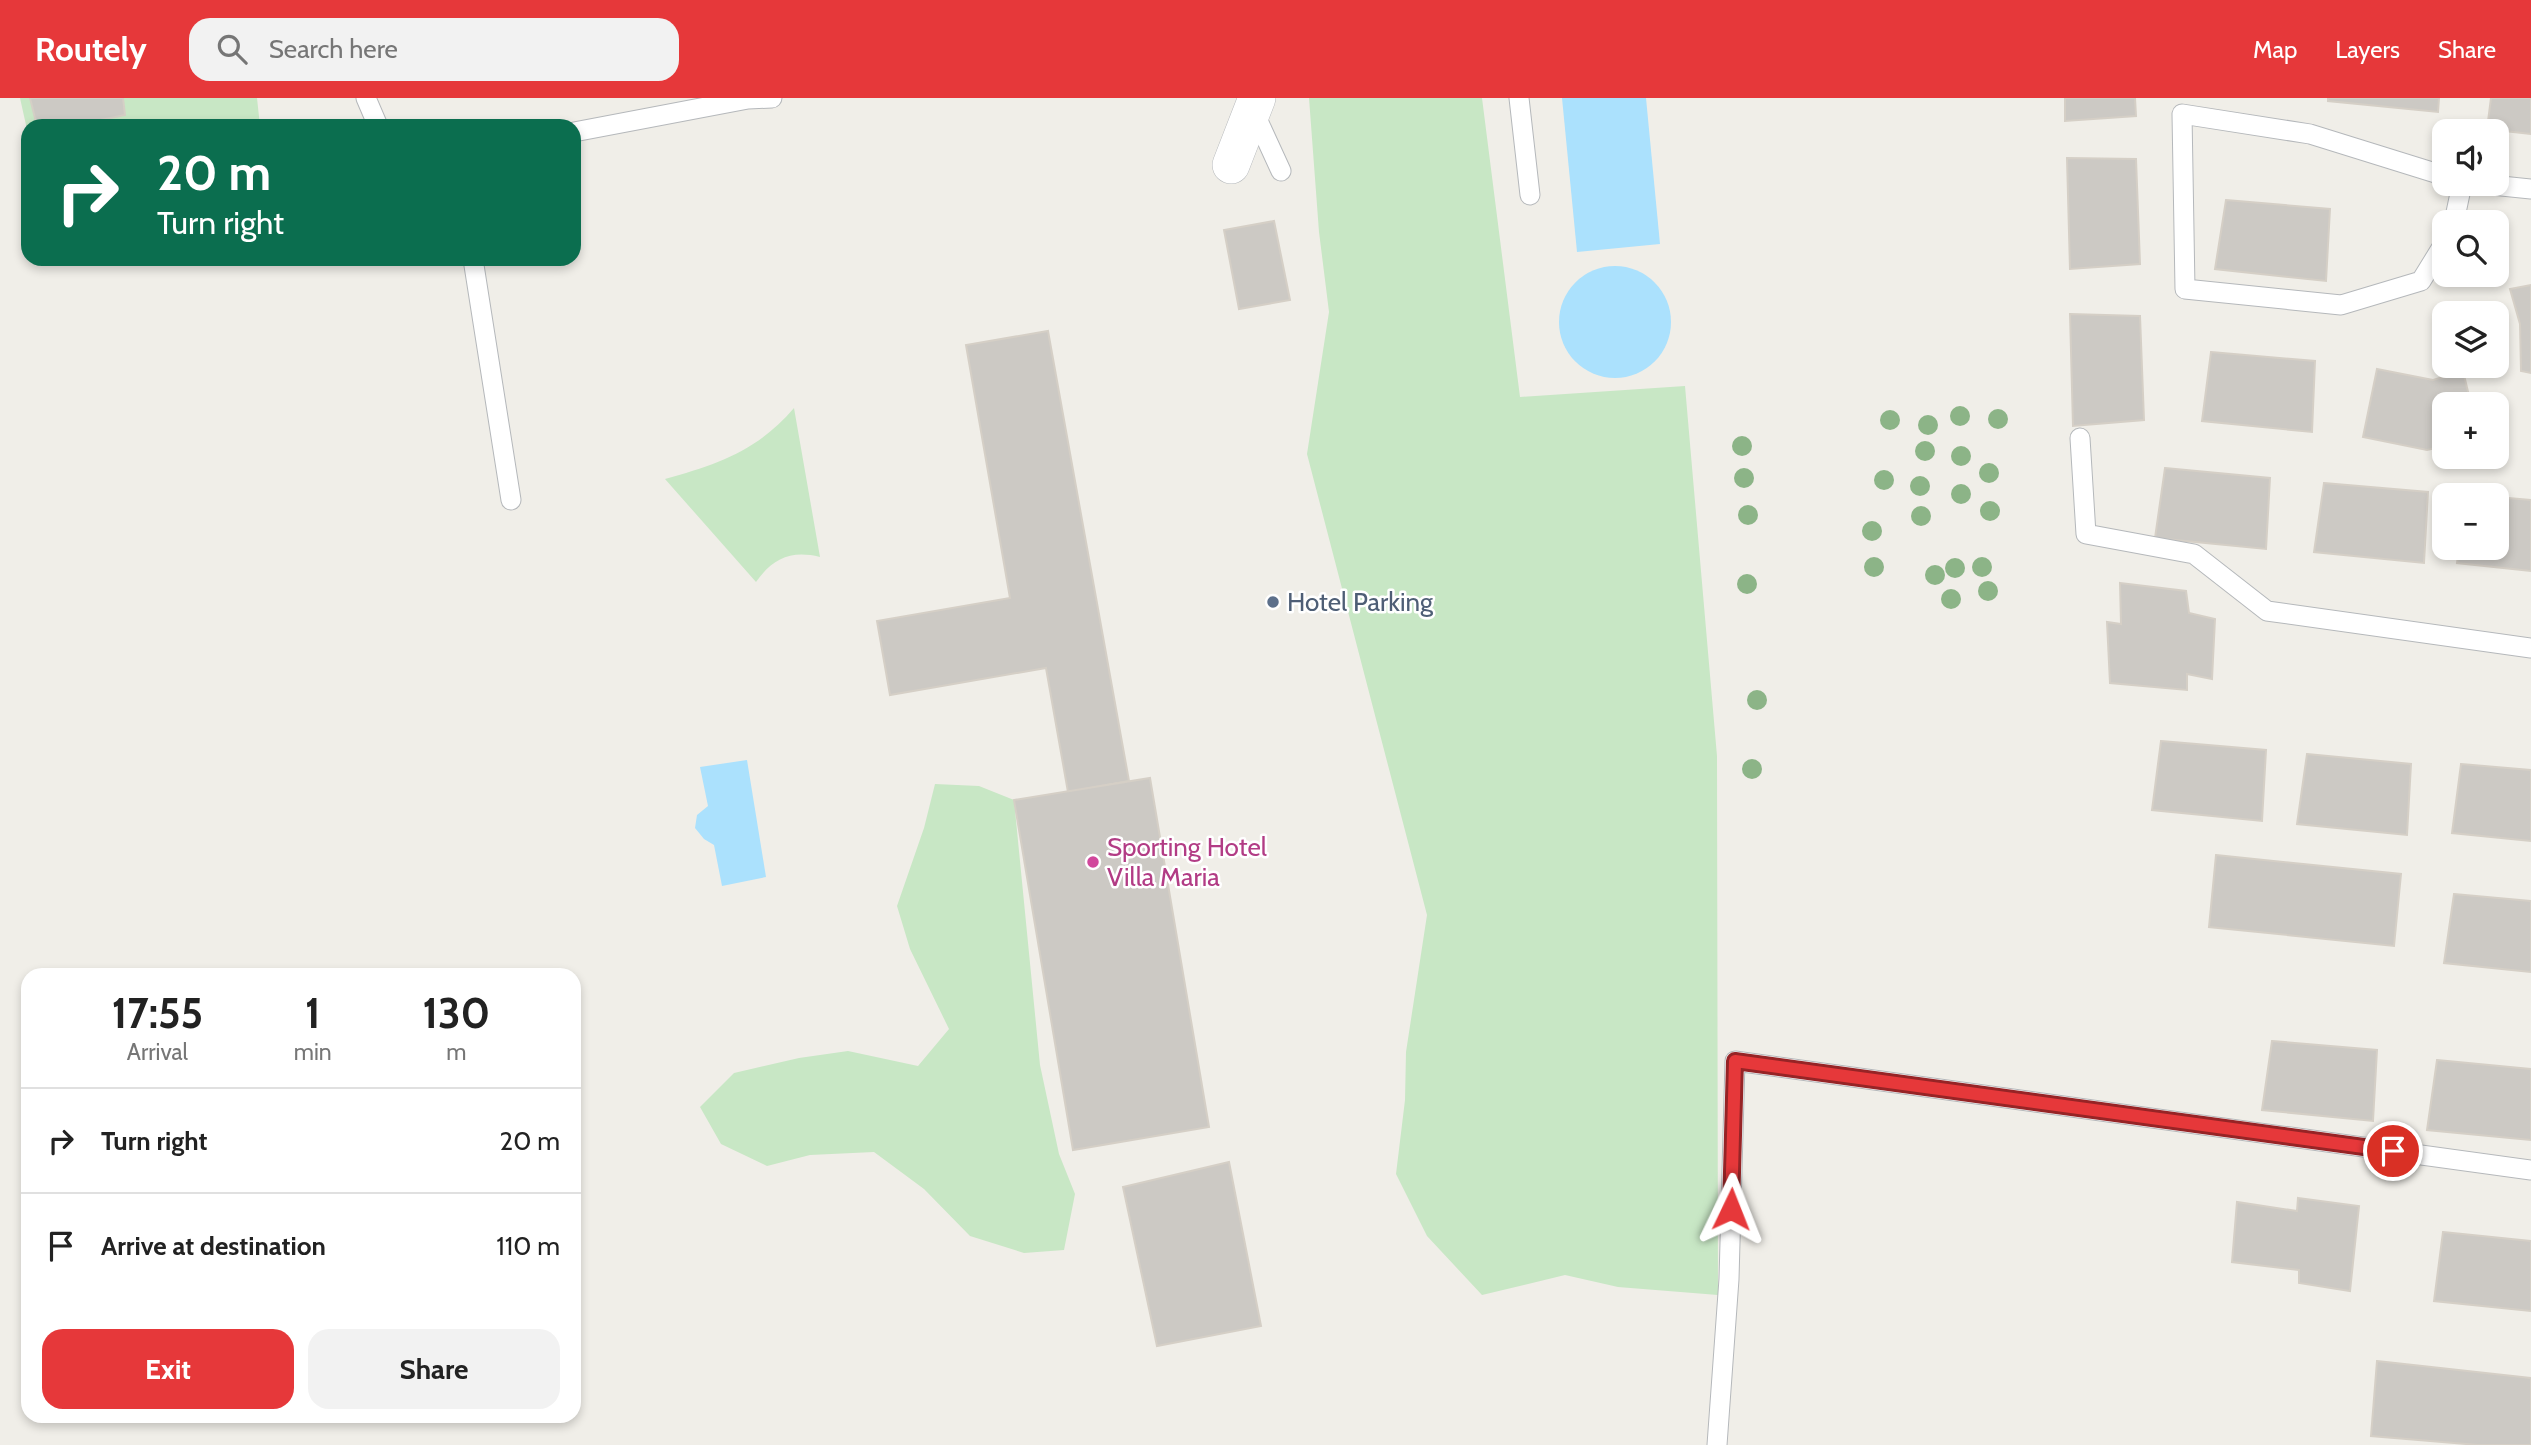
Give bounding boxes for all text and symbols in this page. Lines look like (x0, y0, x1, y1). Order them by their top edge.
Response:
search box (189, 18, 679, 81)
text: Routely (35, 29, 147, 69)
icon: search (213, 30, 251, 68)
text: Search here (269, 33, 398, 65)
text: Map (2253, 35, 2297, 64)
text: Layers (2335, 35, 2400, 64)
text: Share (2438, 35, 2496, 64)
map controls (2432, 119, 2509, 560)
button: sound (2432, 119, 2509, 196)
text: 20 m (157, 143, 271, 202)
icon: right (42, 147, 133, 238)
text: Turn right (157, 203, 284, 242)
button: search (2432, 210, 2509, 287)
button: layers (2432, 301, 2509, 378)
button: + (2432, 392, 2509, 469)
button: − (2432, 483, 2509, 560)
place label: Hotel Parking (1287, 586, 1434, 618)
marker: Hotel Parking (1265, 594, 1281, 610)
place label: Sporting Hotel Villa Maria (1107, 831, 1267, 893)
marker: Sporting Hotel Villa Maria (1085, 854, 1101, 870)
text: 17:55 (112, 987, 203, 1039)
text: 1 (305, 987, 321, 1039)
text: 130 (422, 987, 490, 1039)
text: Arrival (127, 1038, 188, 1066)
text: min (294, 1038, 332, 1066)
text: m (446, 1038, 466, 1066)
pin (2363, 1121, 2423, 1181)
icon: right (42, 1122, 80, 1160)
text: Turn right (101, 1125, 207, 1157)
text: 20 m (500, 1125, 560, 1157)
icon: arrive (2374, 1132, 2412, 1170)
position arrow (1694, 1172, 1768, 1246)
icon: arrive (42, 1227, 80, 1265)
text: Arrive at destination (101, 1230, 326, 1262)
text: 110 m (496, 1230, 560, 1262)
button: Exit (42, 1329, 294, 1409)
button: Share (308, 1329, 560, 1409)

